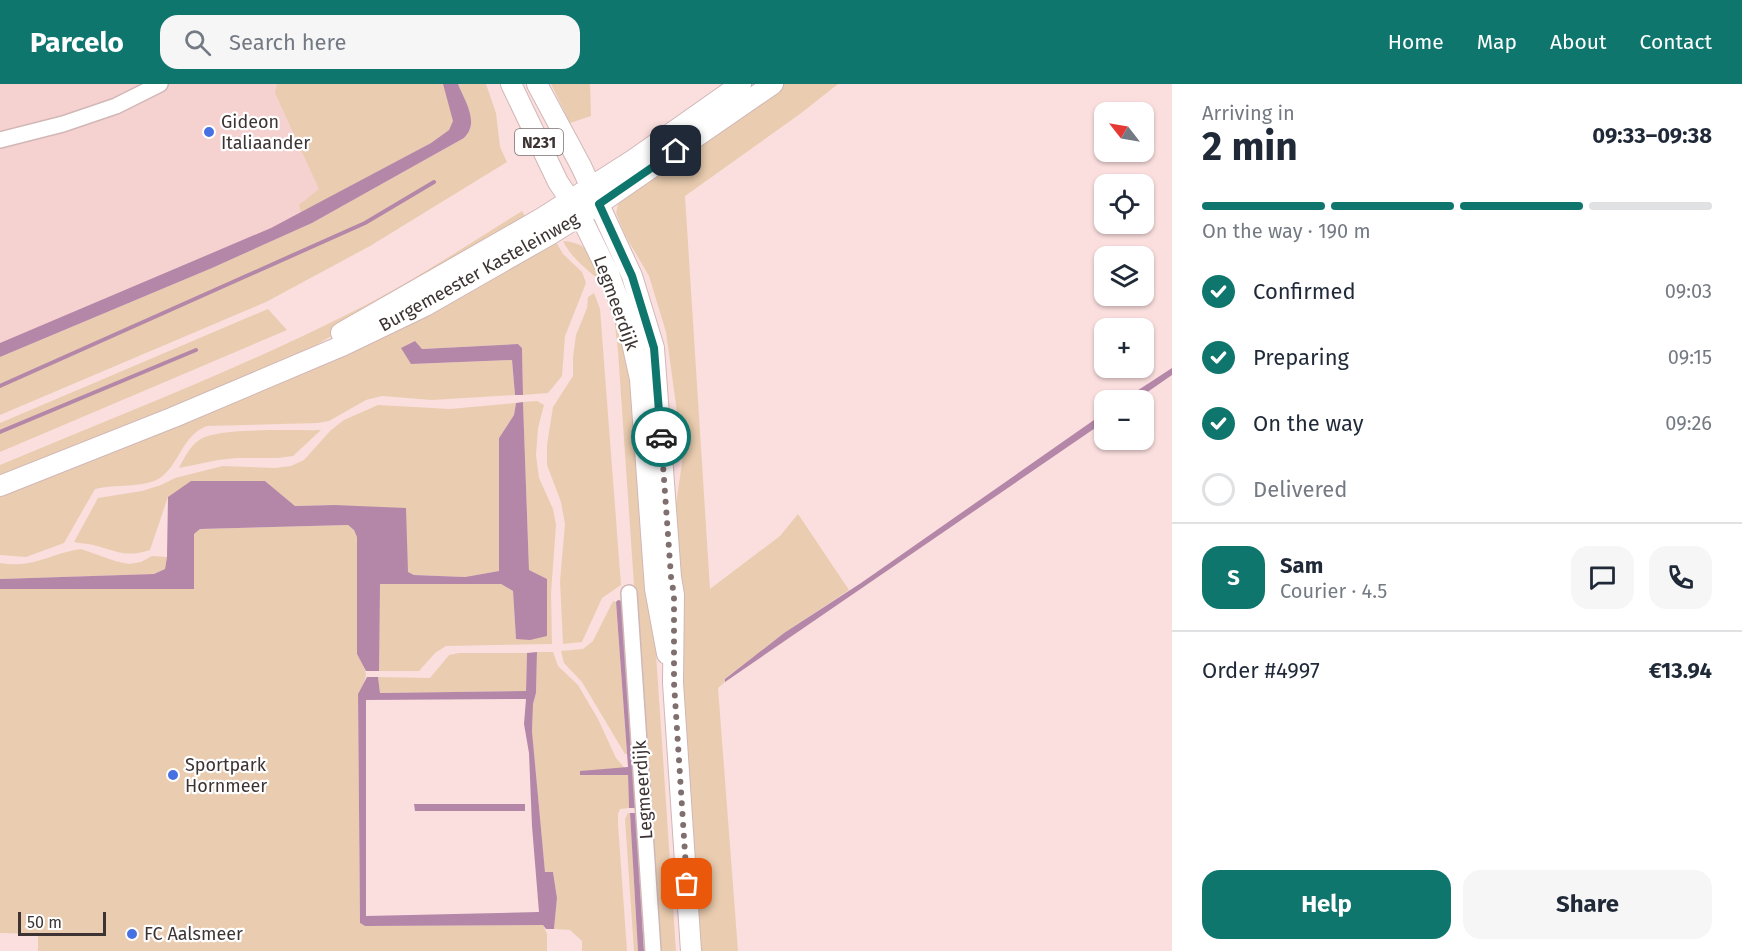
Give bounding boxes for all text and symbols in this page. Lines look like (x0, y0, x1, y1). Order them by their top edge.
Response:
search box (160, 15, 580, 69)
text: Parcelo (30, 26, 124, 59)
icon: search (181, 26, 214, 59)
text: Search here (229, 29, 346, 56)
text: Home (1388, 29, 1444, 55)
text: Map (1477, 29, 1517, 55)
text: About (1550, 29, 1607, 55)
text: Contact (1640, 29, 1712, 55)
text: Arriving in (1202, 101, 1295, 125)
north arrow (1094, 102, 1154, 162)
map controls (1094, 102, 1154, 450)
place label: Gideon Italiaander (221, 111, 310, 154)
text: 09:33–09:38 (1592, 122, 1712, 149)
text: 2 min (1202, 124, 1298, 170)
marker: Gideon Italiaander (202, 125, 216, 139)
pin (650, 125, 701, 176)
road number: N231 (515, 129, 563, 155)
icon: home (659, 134, 692, 167)
button: locate (1094, 174, 1154, 234)
street label: Burgemeester Kasteleinweg (375, 207, 583, 336)
text: On the way · 190 m (1202, 219, 1371, 243)
button: layers (1094, 246, 1154, 306)
street label: Legmeerdijk (589, 253, 644, 354)
icon: check (1202, 275, 1235, 308)
text: Confirmed (1253, 278, 1356, 305)
text: 09:03 (1665, 279, 1712, 303)
button: + (1094, 318, 1154, 378)
icon: check (1202, 341, 1235, 374)
text: Preparing (1253, 344, 1349, 371)
text: 09:15 (1668, 345, 1712, 369)
button: − (1094, 390, 1154, 450)
courier (631, 407, 691, 467)
icon: check (1202, 407, 1235, 440)
text: On the way (1253, 410, 1364, 437)
text: 09:26 (1665, 411, 1712, 435)
icon: car (645, 421, 678, 454)
text: Delivered (1253, 476, 1348, 503)
button: chat (1571, 546, 1634, 609)
button: phone (1649, 546, 1712, 609)
text: Sam (1280, 552, 1323, 579)
text: S (1227, 564, 1240, 591)
text: Courier · 4.5 (1280, 579, 1387, 603)
text: Order #4997 (1202, 657, 1320, 684)
text: €13.94 (1649, 657, 1712, 684)
street label: Legmeerdijk (629, 739, 657, 840)
place label: Sportpark Hornmeer (185, 754, 267, 797)
marker: Sportpark Hornmeer (166, 768, 180, 782)
pin (661, 858, 712, 909)
icon: bag (670, 867, 703, 900)
button: Help (1202, 870, 1451, 939)
button: Share (1463, 870, 1712, 939)
scale bar (18, 909, 106, 936)
text: 50 m (27, 913, 62, 932)
place label: FC Aalsmeer (144, 923, 243, 945)
marker: FC Aalsmeer (125, 927, 139, 941)

